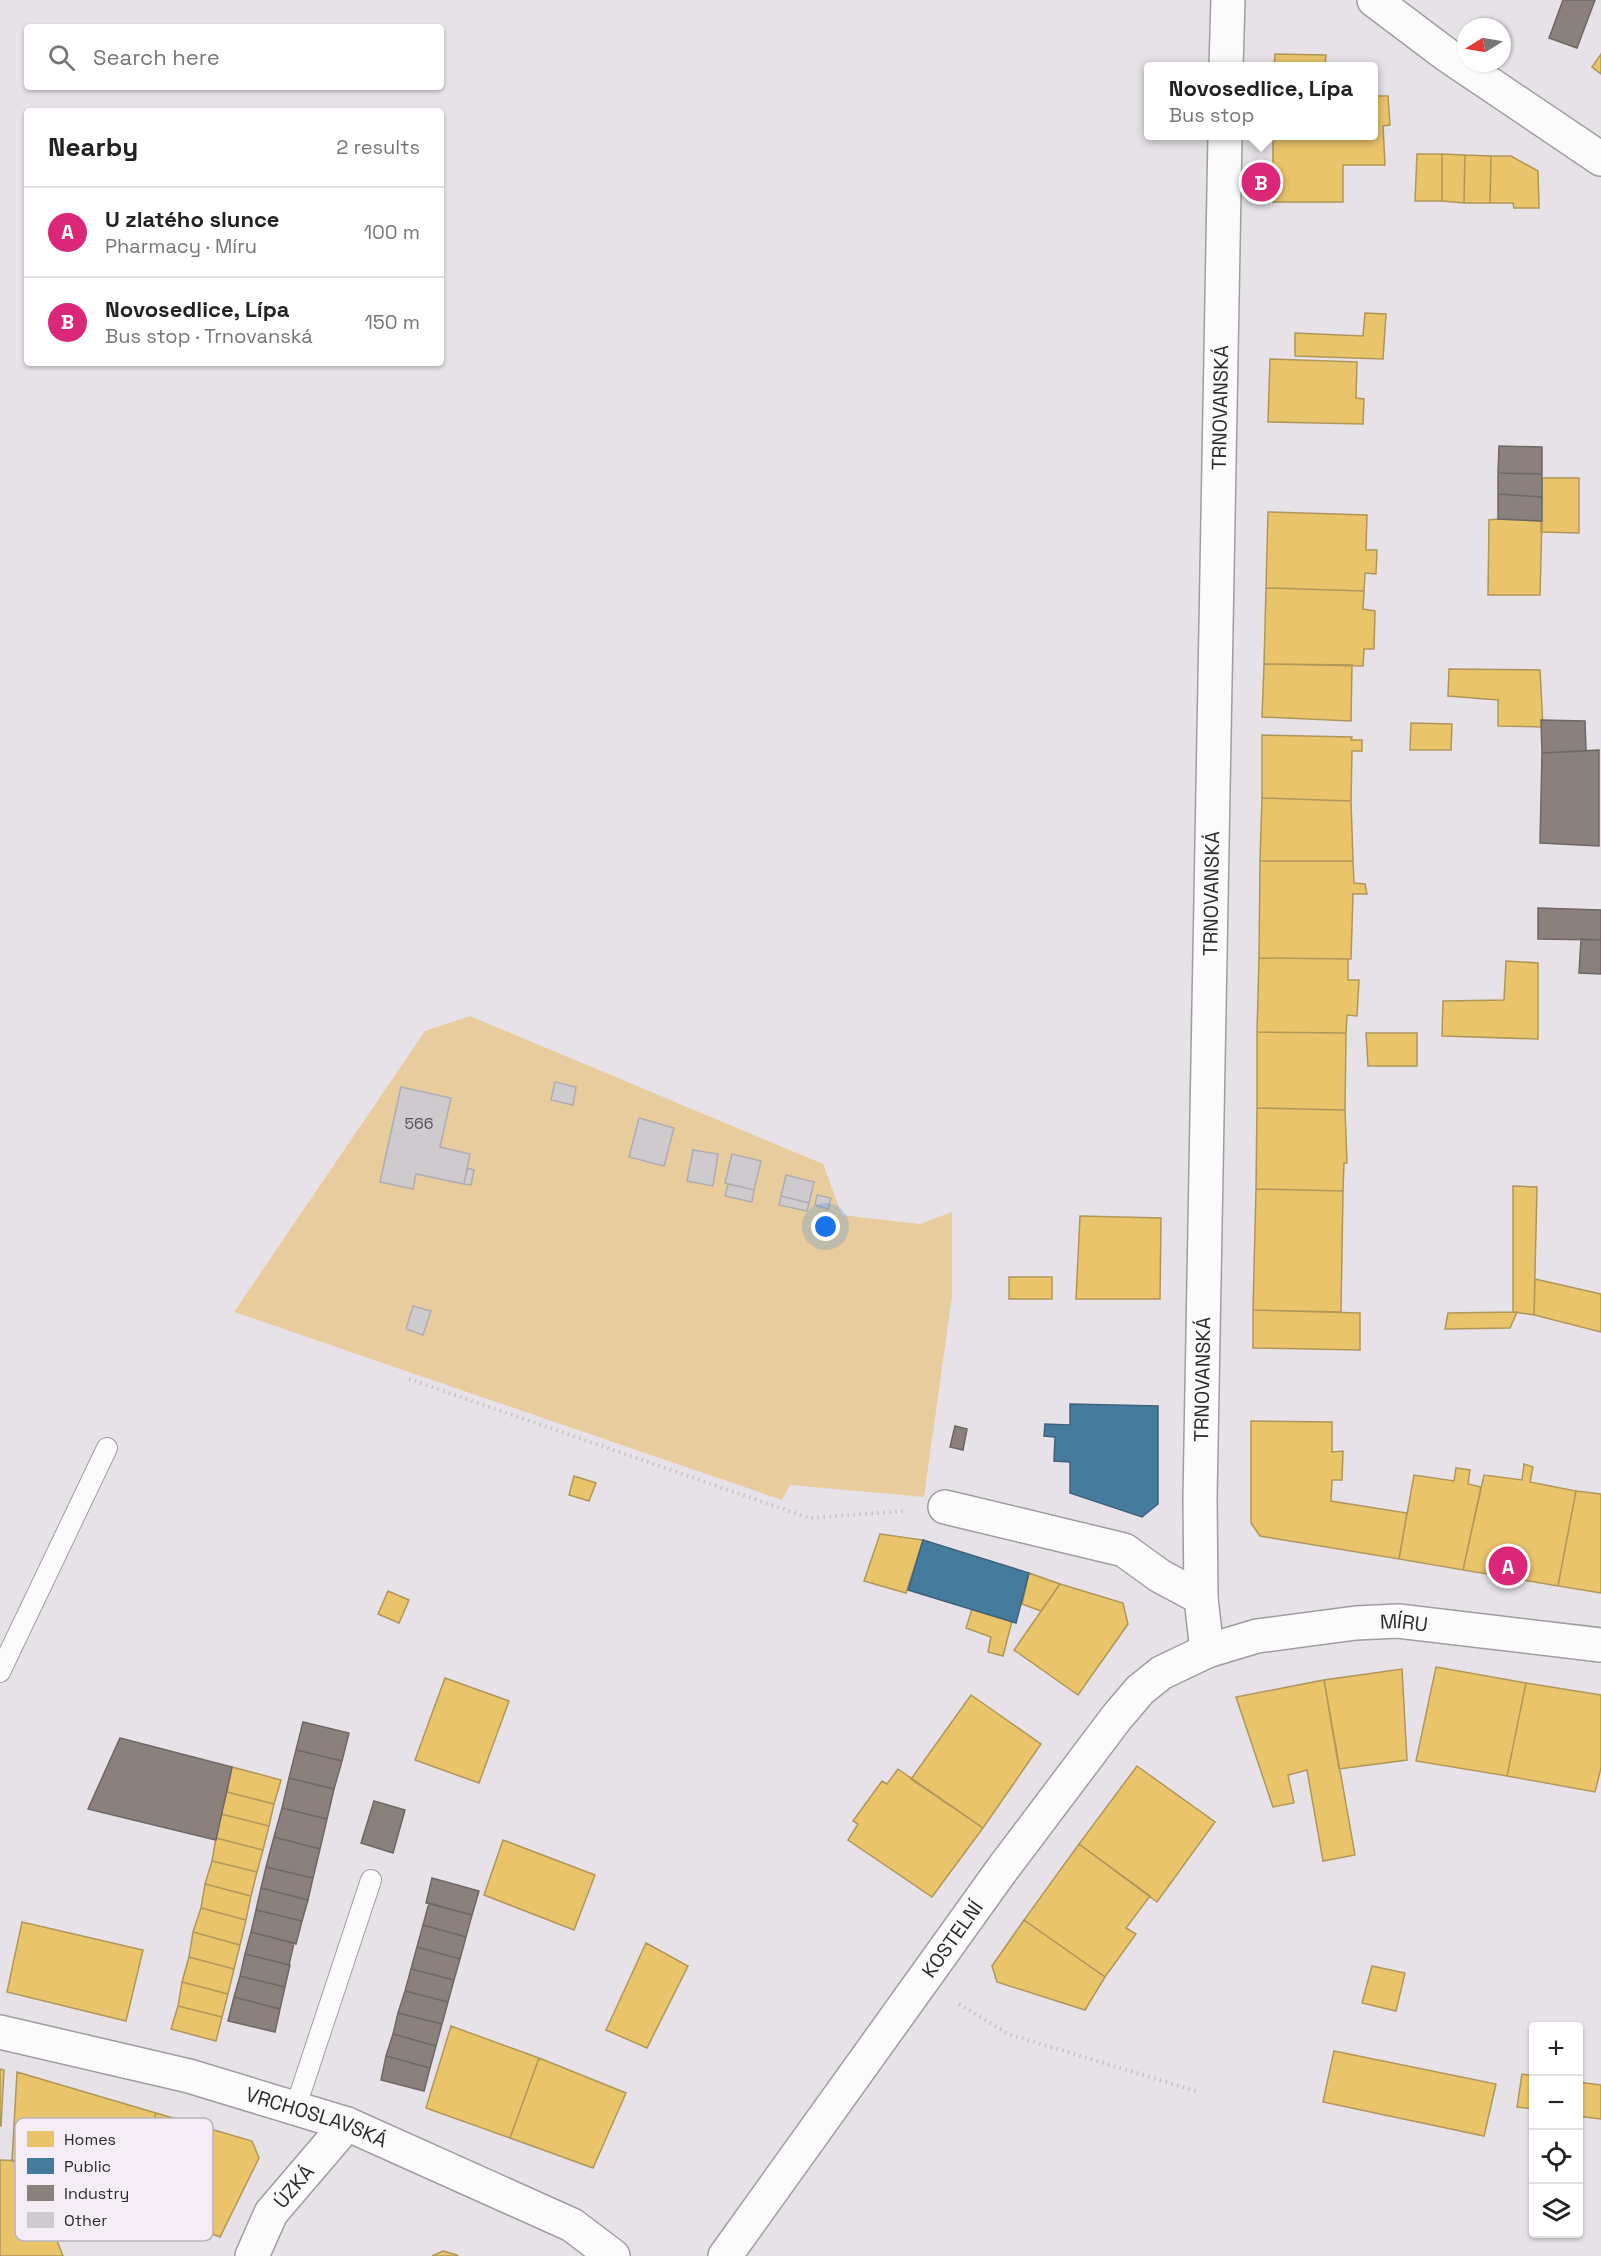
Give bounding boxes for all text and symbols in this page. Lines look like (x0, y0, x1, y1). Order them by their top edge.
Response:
north arrow (1457, 18, 1511, 72)
search box (24, 24, 444, 90)
icon: search (45, 41, 78, 74)
text: Search here (93, 43, 220, 71)
popup (1144, 62, 1378, 140)
text: Novosedlice, Lípa (1169, 74, 1353, 102)
text: Bus stop (1169, 102, 1254, 128)
text: Nearby (48, 130, 138, 164)
text: 2 results (336, 134, 420, 160)
pin: B (1242, 160, 1280, 204)
text: U zlatého slunce (105, 205, 280, 233)
text: A (61, 219, 74, 245)
text: 100 m (364, 219, 420, 245)
text: Pharmacy · Míru (105, 233, 257, 259)
text: Novosedlice, Lípa (105, 295, 289, 323)
text: B (61, 309, 74, 335)
text: 150 m (365, 309, 420, 335)
text: Bus stop · Trnovanská (105, 323, 313, 349)
street label: TRNOVANSKÁ (1206, 344, 1234, 470)
street label: TRNOVANSKÁ (1197, 830, 1225, 956)
house number: 566 (404, 1113, 434, 1134)
your location (811, 1212, 840, 1241)
street label: TRNOVANSKÁ (1188, 1316, 1216, 1442)
pin: A (1488, 1544, 1528, 1588)
street label: MÍRU (1379, 1608, 1429, 1637)
street label: KOSTELNÍ (916, 1895, 989, 1983)
map controls (1529, 2022, 1583, 2238)
button: + (1529, 2022, 1583, 2076)
button: − (1529, 2076, 1583, 2130)
street label: VRCHOSLAVSKÁ (242, 2081, 392, 2154)
legend (15, 2118, 213, 2241)
text: Homes (64, 2129, 116, 2150)
button: locate (1529, 2130, 1583, 2184)
text: Public (64, 2156, 111, 2177)
street label: ÚZKÁ (268, 2159, 320, 2214)
text: Industry (64, 2183, 129, 2204)
button: layers (1529, 2184, 1583, 2238)
text: Other (64, 2210, 107, 2231)

